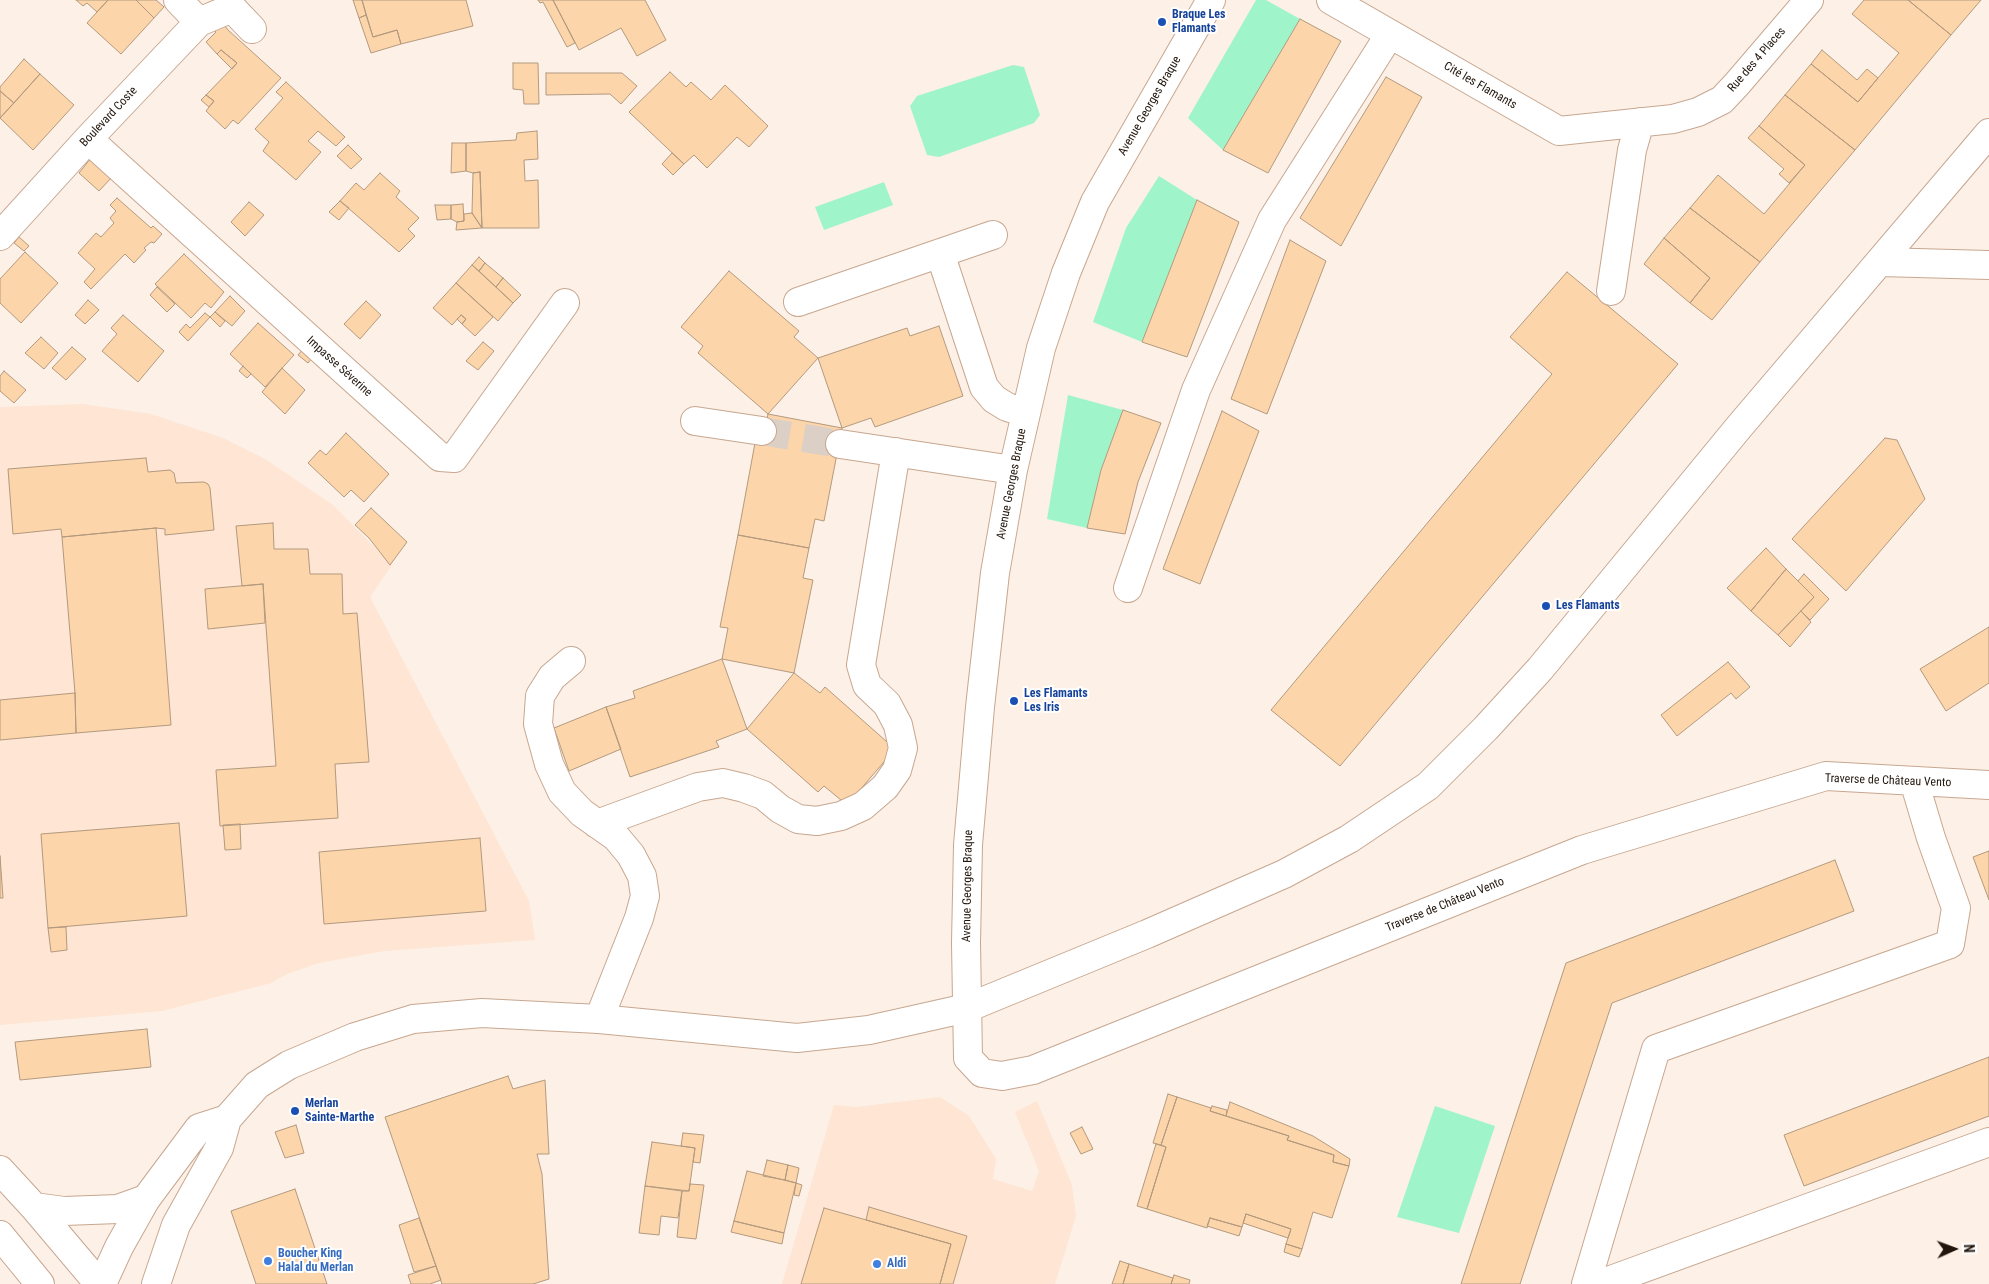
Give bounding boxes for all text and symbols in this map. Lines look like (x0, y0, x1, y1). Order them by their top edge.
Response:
place label: Braque Les Flamants (1172, 8, 1225, 36)
marker: Braque Les Flamants (1156, 16, 1168, 28)
street label: Rue des 4 Places (1725, 25, 1789, 95)
street label: Avenue Georges Braque (1116, 54, 1184, 158)
street label: Cité les Flamants (1441, 59, 1519, 113)
street label: Boulevard Coste (77, 84, 141, 150)
street label: Impasse Séverine (303, 334, 375, 400)
street label: Avenue Georges Braque (994, 427, 1030, 541)
place label: Les Flamants (1556, 599, 1620, 613)
marker: Les Flamants (1540, 600, 1552, 612)
place label: Les Flamants Les Iris (1024, 687, 1088, 715)
marker: Les Flamants Les Iris (1008, 695, 1020, 707)
street label: Traverse de Château Vento (1824, 772, 1952, 790)
street label: Avenue Georges Braque (960, 830, 976, 942)
street label: Traverse de Château Vento (1384, 875, 1506, 935)
place label: Merlan Sainte-Marthe (305, 1097, 374, 1125)
marker: Merlan Sainte-Marthe (289, 1105, 301, 1117)
north arrow (1929, 1224, 1979, 1274)
text: N (1961, 1244, 1977, 1253)
place label: Boucher King Halal du Merlan (278, 1247, 353, 1275)
marker: Boucher King Halal du Merlan (262, 1255, 274, 1267)
place label: Aldi (887, 1257, 906, 1271)
marker: Aldi (871, 1258, 883, 1270)

